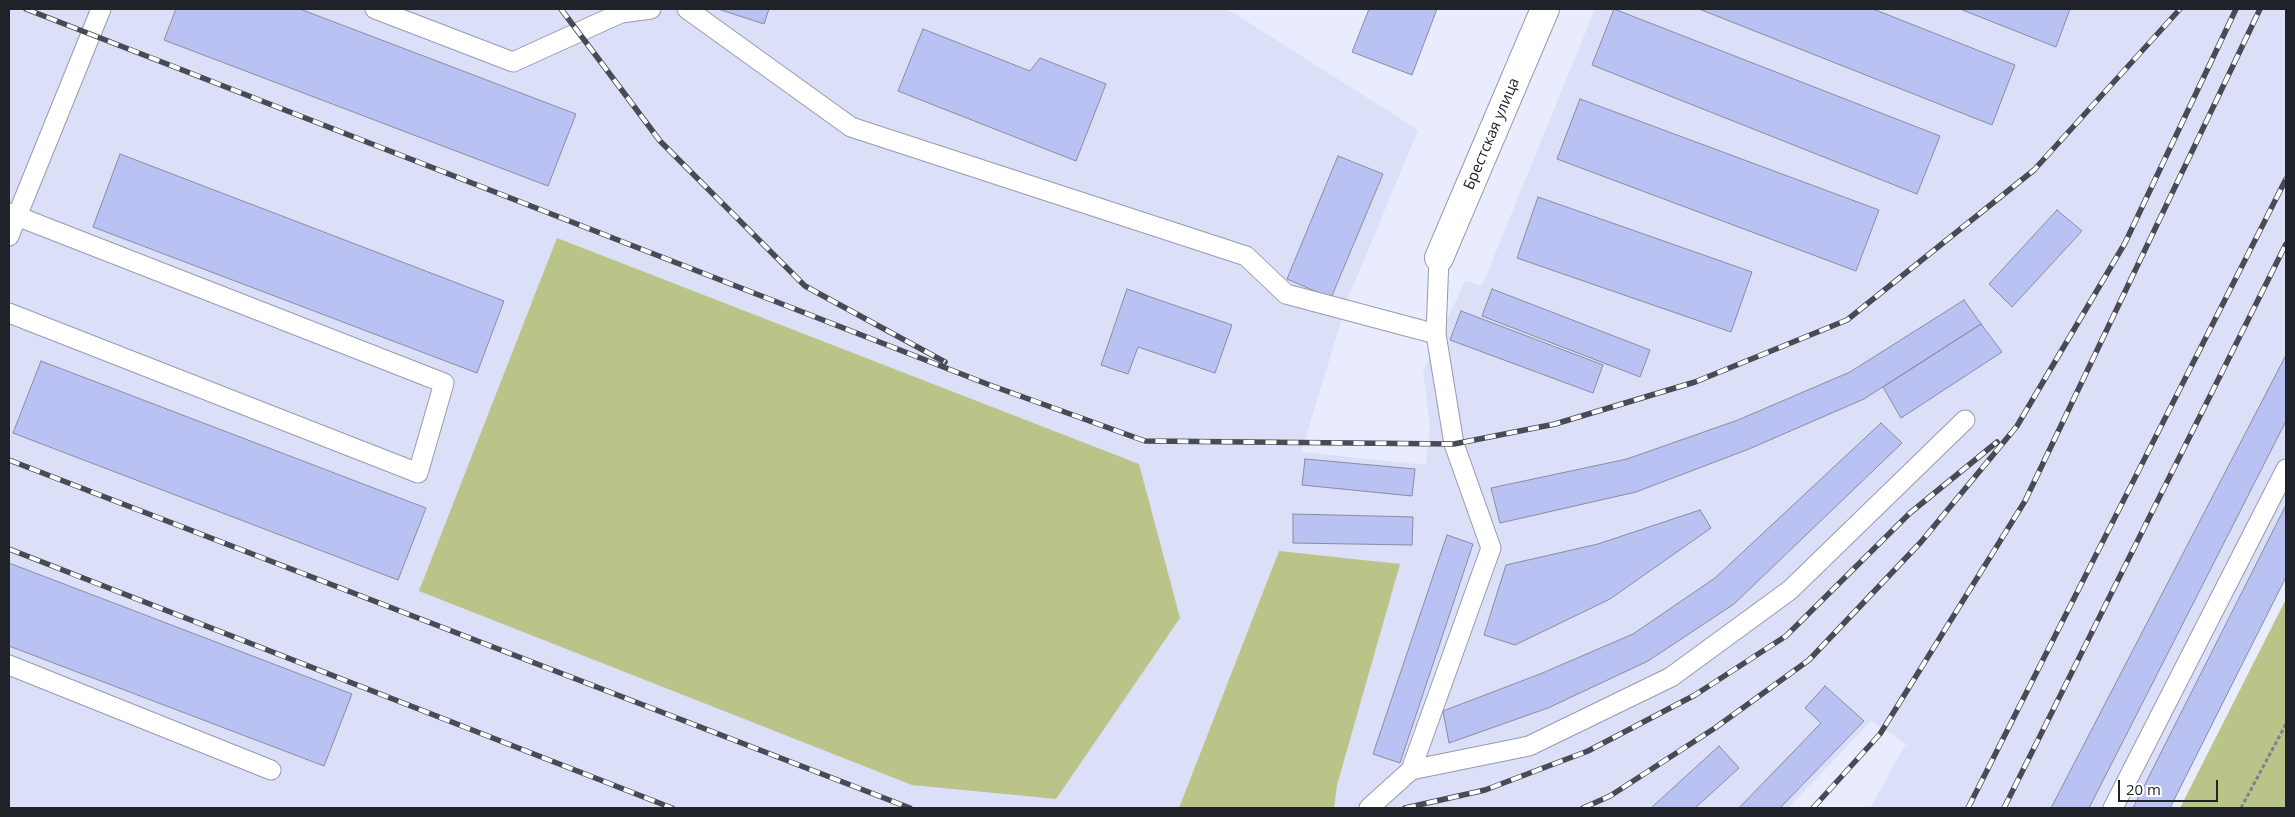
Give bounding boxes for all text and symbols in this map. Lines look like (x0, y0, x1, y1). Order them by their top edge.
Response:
street label: Брестская улица (1460, 75, 1524, 193)
scale bar (2120, 770, 2220, 802)
text: 20 m (2126, 779, 2161, 799)

